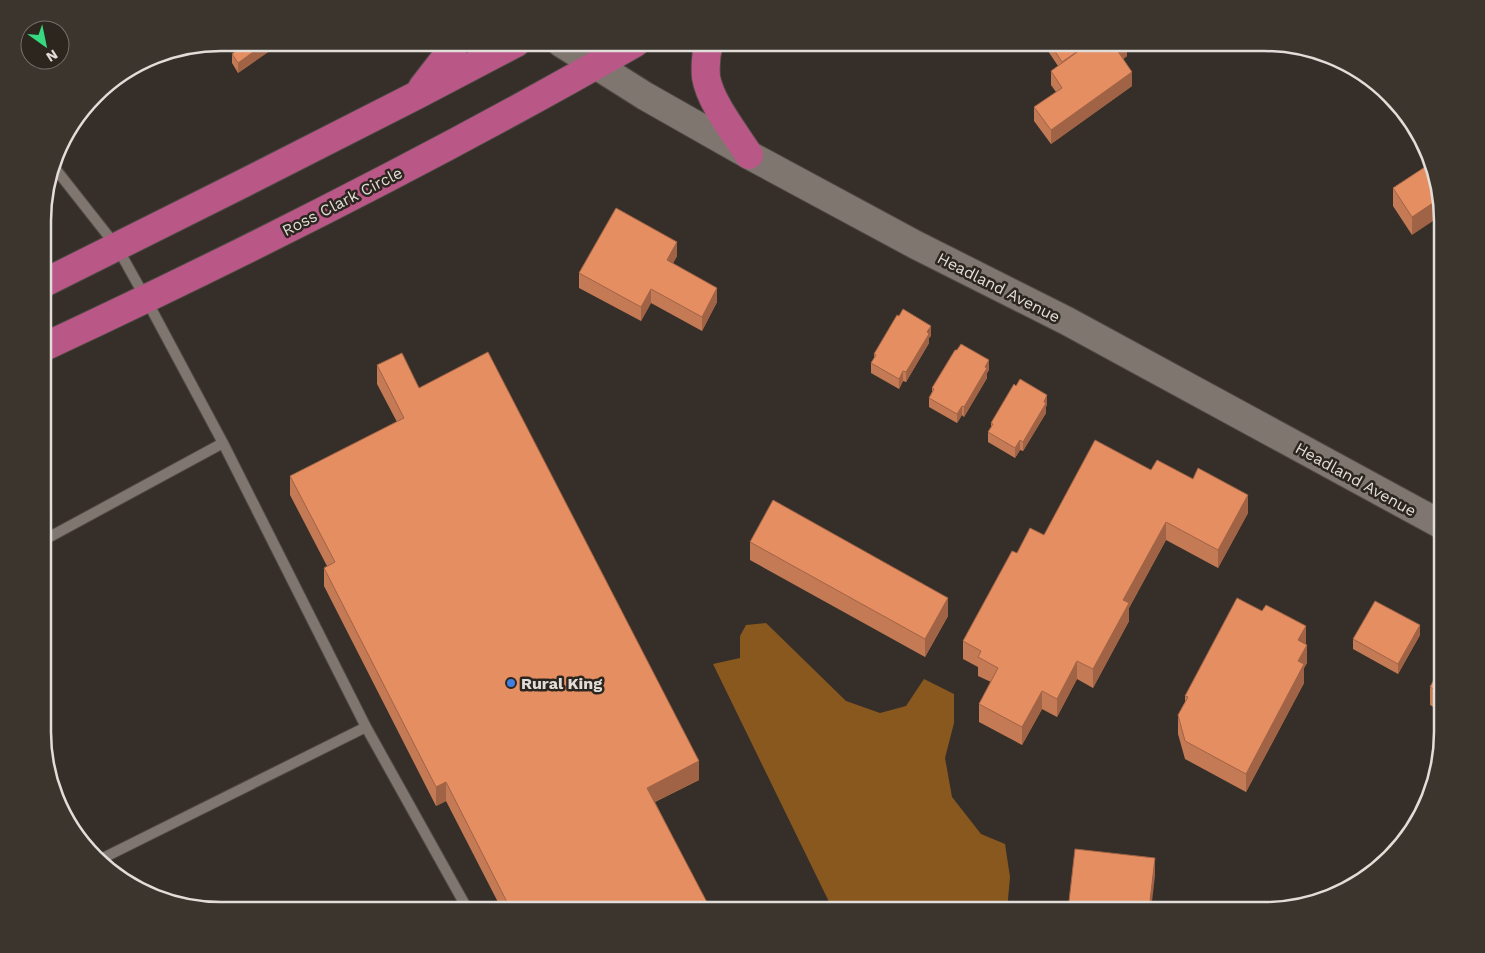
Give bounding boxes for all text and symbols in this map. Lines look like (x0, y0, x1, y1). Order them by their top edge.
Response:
north arrow (20, 20, 70, 70)
text: N (43, 46, 61, 65)
street label: Ross Clark Circle (279, 163, 406, 240)
street label: Headland Avenue (934, 248, 1063, 327)
street label: Headland Avenue (1292, 438, 1420, 521)
place label: Rural King (521, 674, 602, 693)
marker: Rural King (505, 677, 517, 689)

